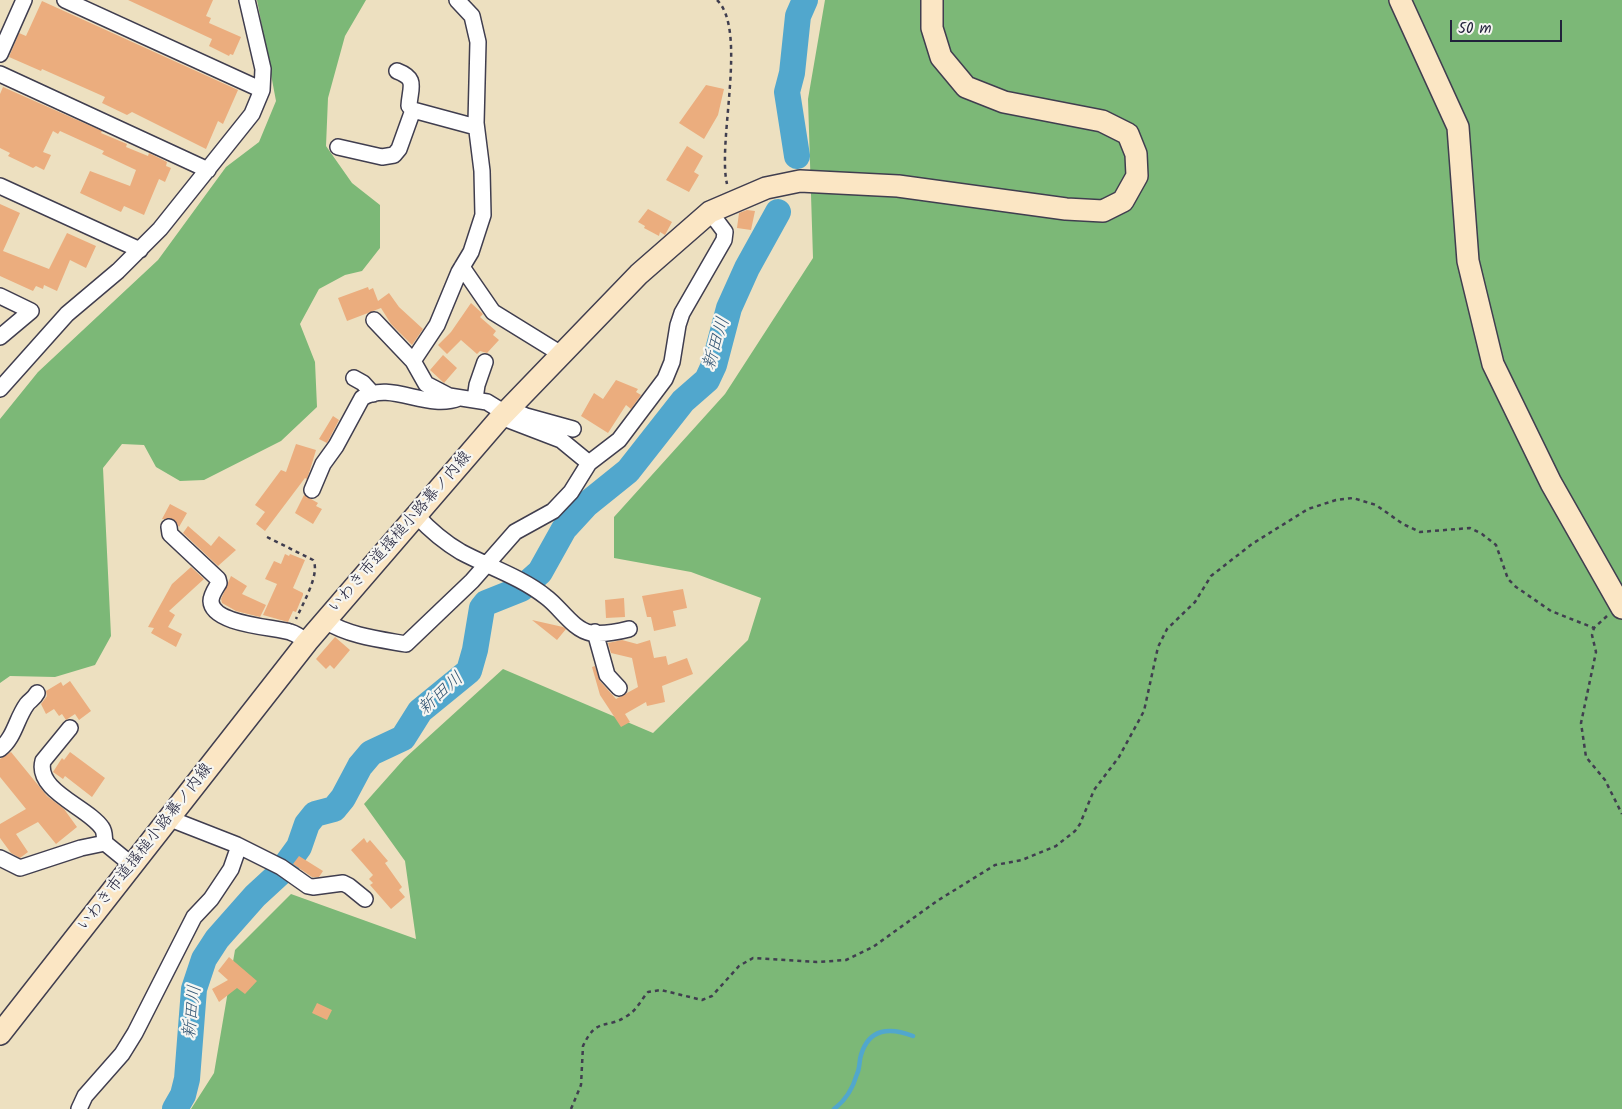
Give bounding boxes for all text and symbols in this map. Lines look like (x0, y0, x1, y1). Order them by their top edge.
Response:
scale bar (1452, 10, 1564, 42)
text: 50 m (1458, 17, 1492, 41)
water label: 新田川 (700, 315, 736, 373)
street label: いわき市道搔槌小路幕ノ内線 (326, 448, 476, 618)
water label: 新田川 (415, 669, 469, 721)
street label: いわき市道搔槌小路幕ノ内線 (74, 760, 218, 936)
water label: 新田川 (180, 984, 208, 1040)

